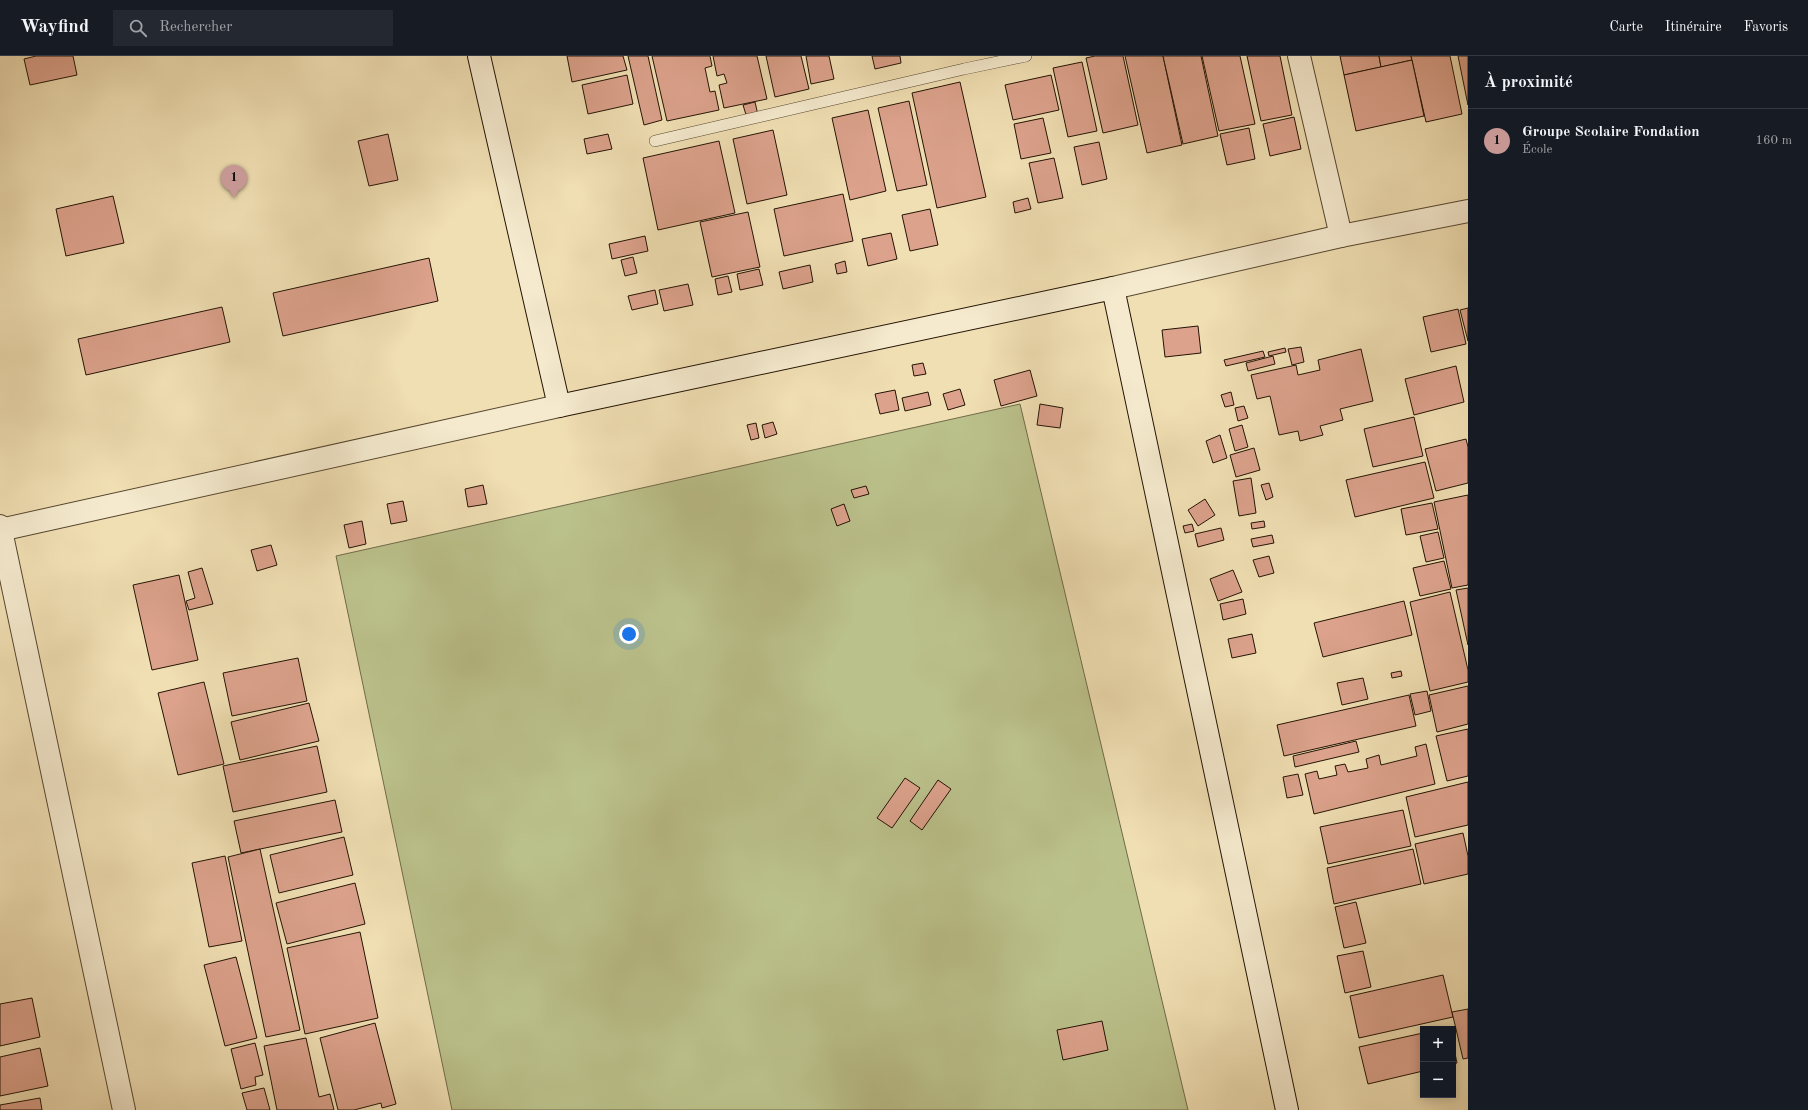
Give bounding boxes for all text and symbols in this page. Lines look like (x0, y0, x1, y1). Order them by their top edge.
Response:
search box (113, 10, 393, 46)
icon: search (127, 17, 149, 39)
text: Wayfind (20, 18, 89, 37)
text: Rechercher (159, 20, 232, 35)
text: Carte (1609, 20, 1643, 34)
text: Itinéraire (1665, 20, 1722, 34)
text: Favoris (1744, 20, 1788, 34)
text: À proximité (1484, 74, 1573, 91)
text: Groupe Scolaire Fondation (1522, 125, 1700, 140)
text: 1 (1493, 134, 1501, 147)
text: 160 m (1755, 134, 1792, 147)
text: École (1522, 143, 1553, 156)
pin: 1 (221, 165, 247, 198)
your location (619, 624, 639, 644)
map controls (1420, 1026, 1456, 1098)
button: + (1420, 1026, 1456, 1062)
button: − (1420, 1062, 1456, 1098)

